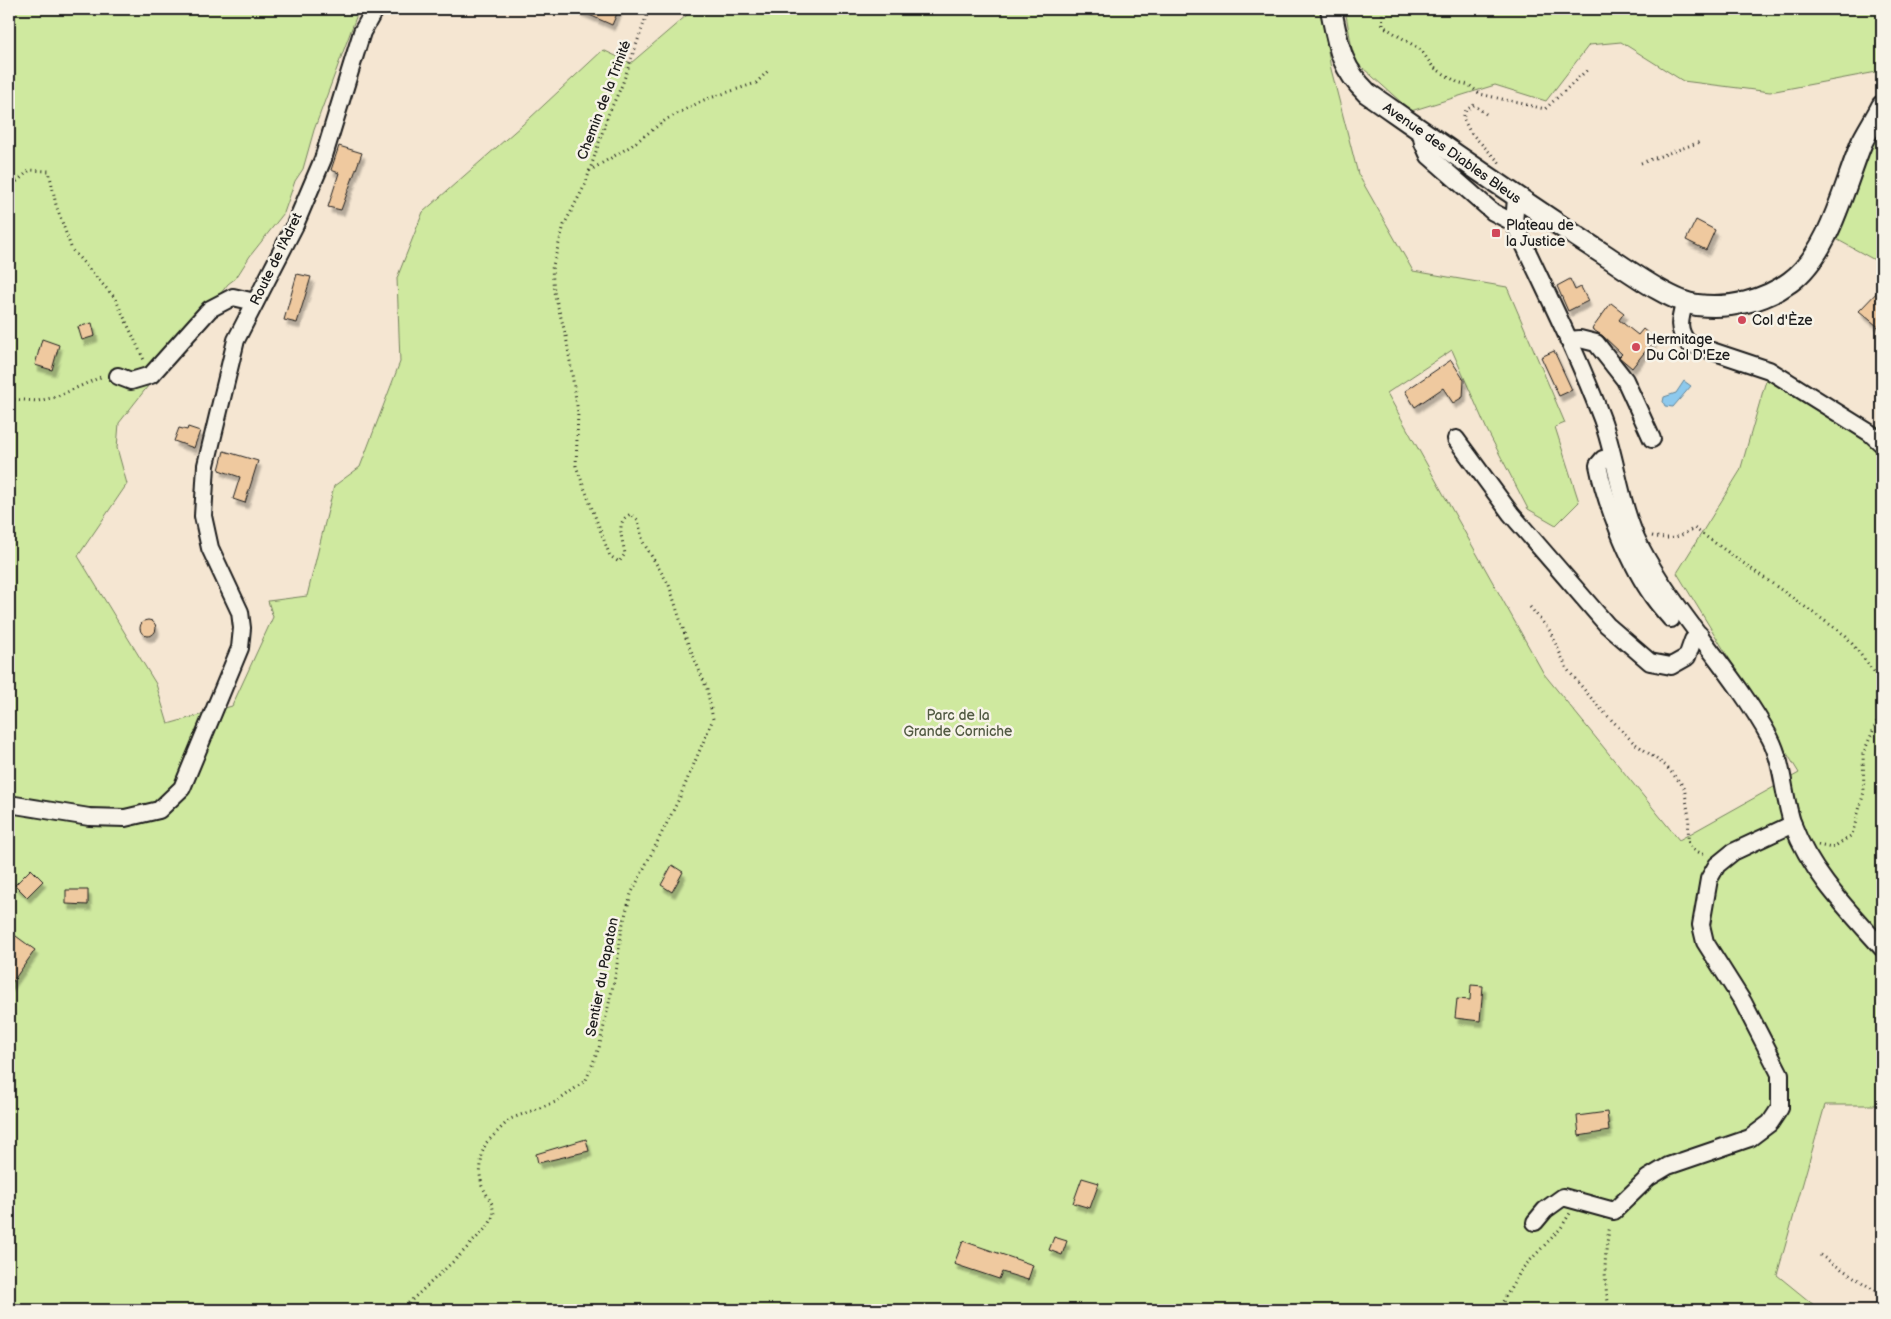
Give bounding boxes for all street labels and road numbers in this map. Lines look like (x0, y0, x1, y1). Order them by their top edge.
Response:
street label: Chemin de la Trinité (573, 37, 635, 162)
street label: Avenue des Diables Bleus (1380, 99, 1524, 207)
street label: Route de l'Adret (246, 209, 306, 308)
street label: Sentier du Papaton (582, 916, 622, 1038)

